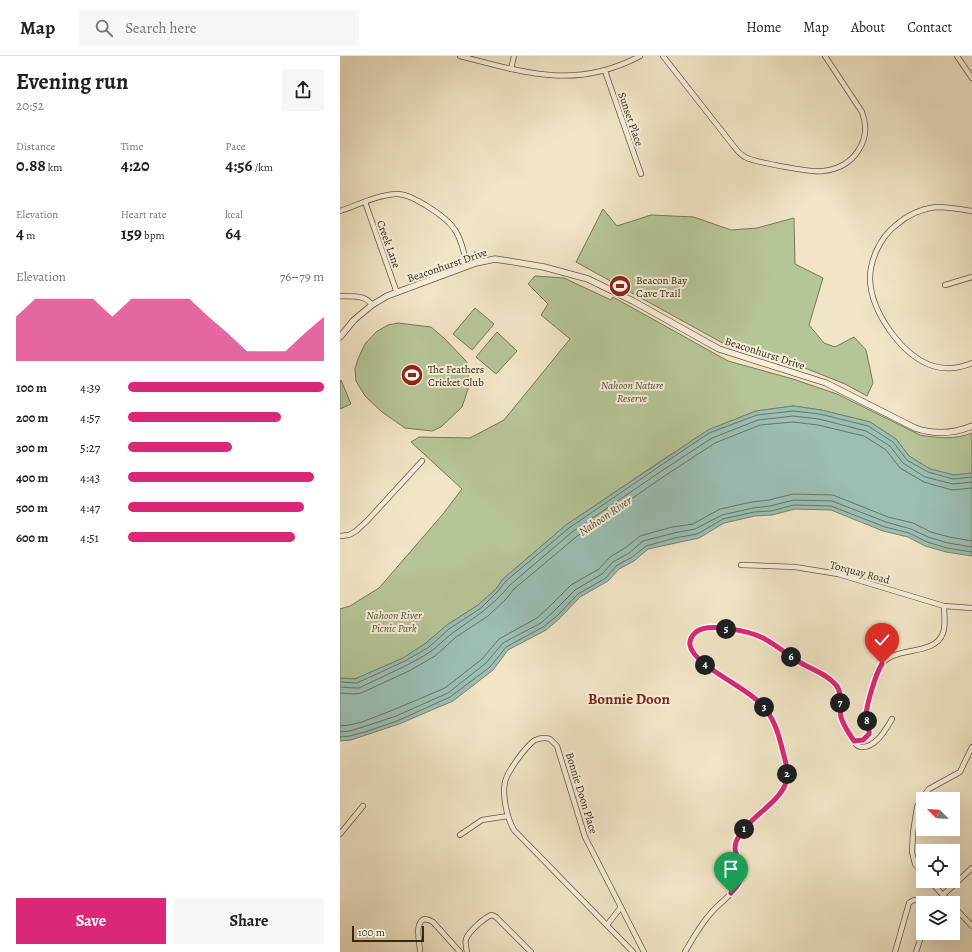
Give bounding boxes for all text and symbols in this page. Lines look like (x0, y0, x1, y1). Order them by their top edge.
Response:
search box (79, 10, 359, 46)
text: Map (20, 15, 55, 41)
icon: search (93, 17, 115, 39)
text: Search here (125, 18, 197, 38)
text: Home (746, 18, 781, 37)
text: Map (803, 18, 829, 37)
text: About (851, 18, 885, 37)
text: Contact (907, 18, 952, 37)
text: Evening run (16, 67, 128, 97)
button: share (282, 69, 324, 111)
street label: Sunset Place (614, 90, 647, 148)
text: 20:52 (16, 97, 44, 114)
text: Distance (16, 139, 55, 154)
text: Time (121, 139, 144, 154)
text: Pace (225, 139, 246, 154)
text: 0.88 (16, 154, 46, 177)
text: 4:20 (121, 154, 149, 177)
text: 4:56 (225, 154, 253, 177)
text: km (46, 160, 62, 175)
text: /km (253, 160, 273, 175)
text: Elevation (16, 207, 58, 222)
text: Heart rate (121, 207, 167, 222)
text: kcal (225, 207, 243, 222)
street label: Creek Lane (373, 218, 404, 270)
text: 4 (16, 222, 24, 245)
text: 159 (121, 222, 142, 245)
text: 64 (225, 222, 241, 245)
text: m (24, 228, 35, 243)
text: bpm (142, 228, 165, 243)
street label: Beaconhurst Drive (405, 245, 489, 286)
text: Elevation (16, 268, 66, 285)
text: 76–79 m (280, 268, 324, 285)
sports icon: Beacon Bay Cave Trail (607, 273, 633, 299)
place label: Beacon Bay Cave Trail (636, 273, 687, 301)
street label: Beaconhurst Drive (723, 333, 807, 374)
sports icon: The Feathers Cricket Club (399, 362, 425, 388)
place label: The Feathers Cricket Club (428, 362, 484, 390)
park label: Nahoon Nature Reserve (601, 378, 663, 406)
text: 100 m (16, 379, 47, 396)
text: 4:39 (80, 379, 100, 396)
text: 200 m (16, 409, 49, 426)
text: 4:57 (80, 409, 100, 426)
text: 300 m (16, 439, 48, 456)
text: 5:27 (80, 439, 100, 456)
text: 400 m (16, 469, 48, 486)
text: 4:43 (80, 469, 100, 486)
water label: Nahoon River (575, 492, 635, 540)
text: 500 m (16, 499, 48, 516)
text: 4:47 (80, 499, 100, 516)
text: 600 m (16, 529, 48, 546)
text: 4:51 (80, 529, 99, 546)
street label: Torquay Road (828, 557, 892, 588)
park label: Nahoon River Picnic Park (366, 608, 423, 636)
pin: 5 (716, 619, 736, 639)
text: 5 (724, 621, 728, 636)
pin (865, 623, 899, 664)
icon: check (871, 629, 893, 651)
pin: 6 (781, 647, 801, 667)
text: 6 (788, 649, 794, 664)
pin: 4 (695, 655, 715, 675)
text: 4 (702, 657, 708, 672)
district label: Bonnie Doon (588, 689, 671, 709)
pin: 7 (830, 693, 850, 713)
text: 7 (838, 695, 842, 710)
pin: 3 (754, 697, 774, 717)
text: 3 (762, 699, 766, 714)
pin: 8 (857, 711, 877, 731)
text: 8 (864, 713, 870, 728)
street label: Bonnie Doon Place (562, 751, 601, 836)
pin: 2 (777, 764, 797, 784)
text: 2 (784, 766, 790, 781)
north arrow (916, 792, 960, 836)
map controls (916, 792, 960, 940)
pin: 1 (734, 819, 754, 839)
text: 1 (742, 821, 746, 836)
button: locate (916, 844, 960, 888)
pin (714, 852, 748, 893)
icon: arrive (720, 858, 742, 880)
button: layers (916, 896, 960, 940)
button: Save (16, 898, 166, 944)
button: Share (174, 898, 324, 944)
scale bar (352, 924, 424, 943)
text: 100 m (358, 925, 385, 940)

